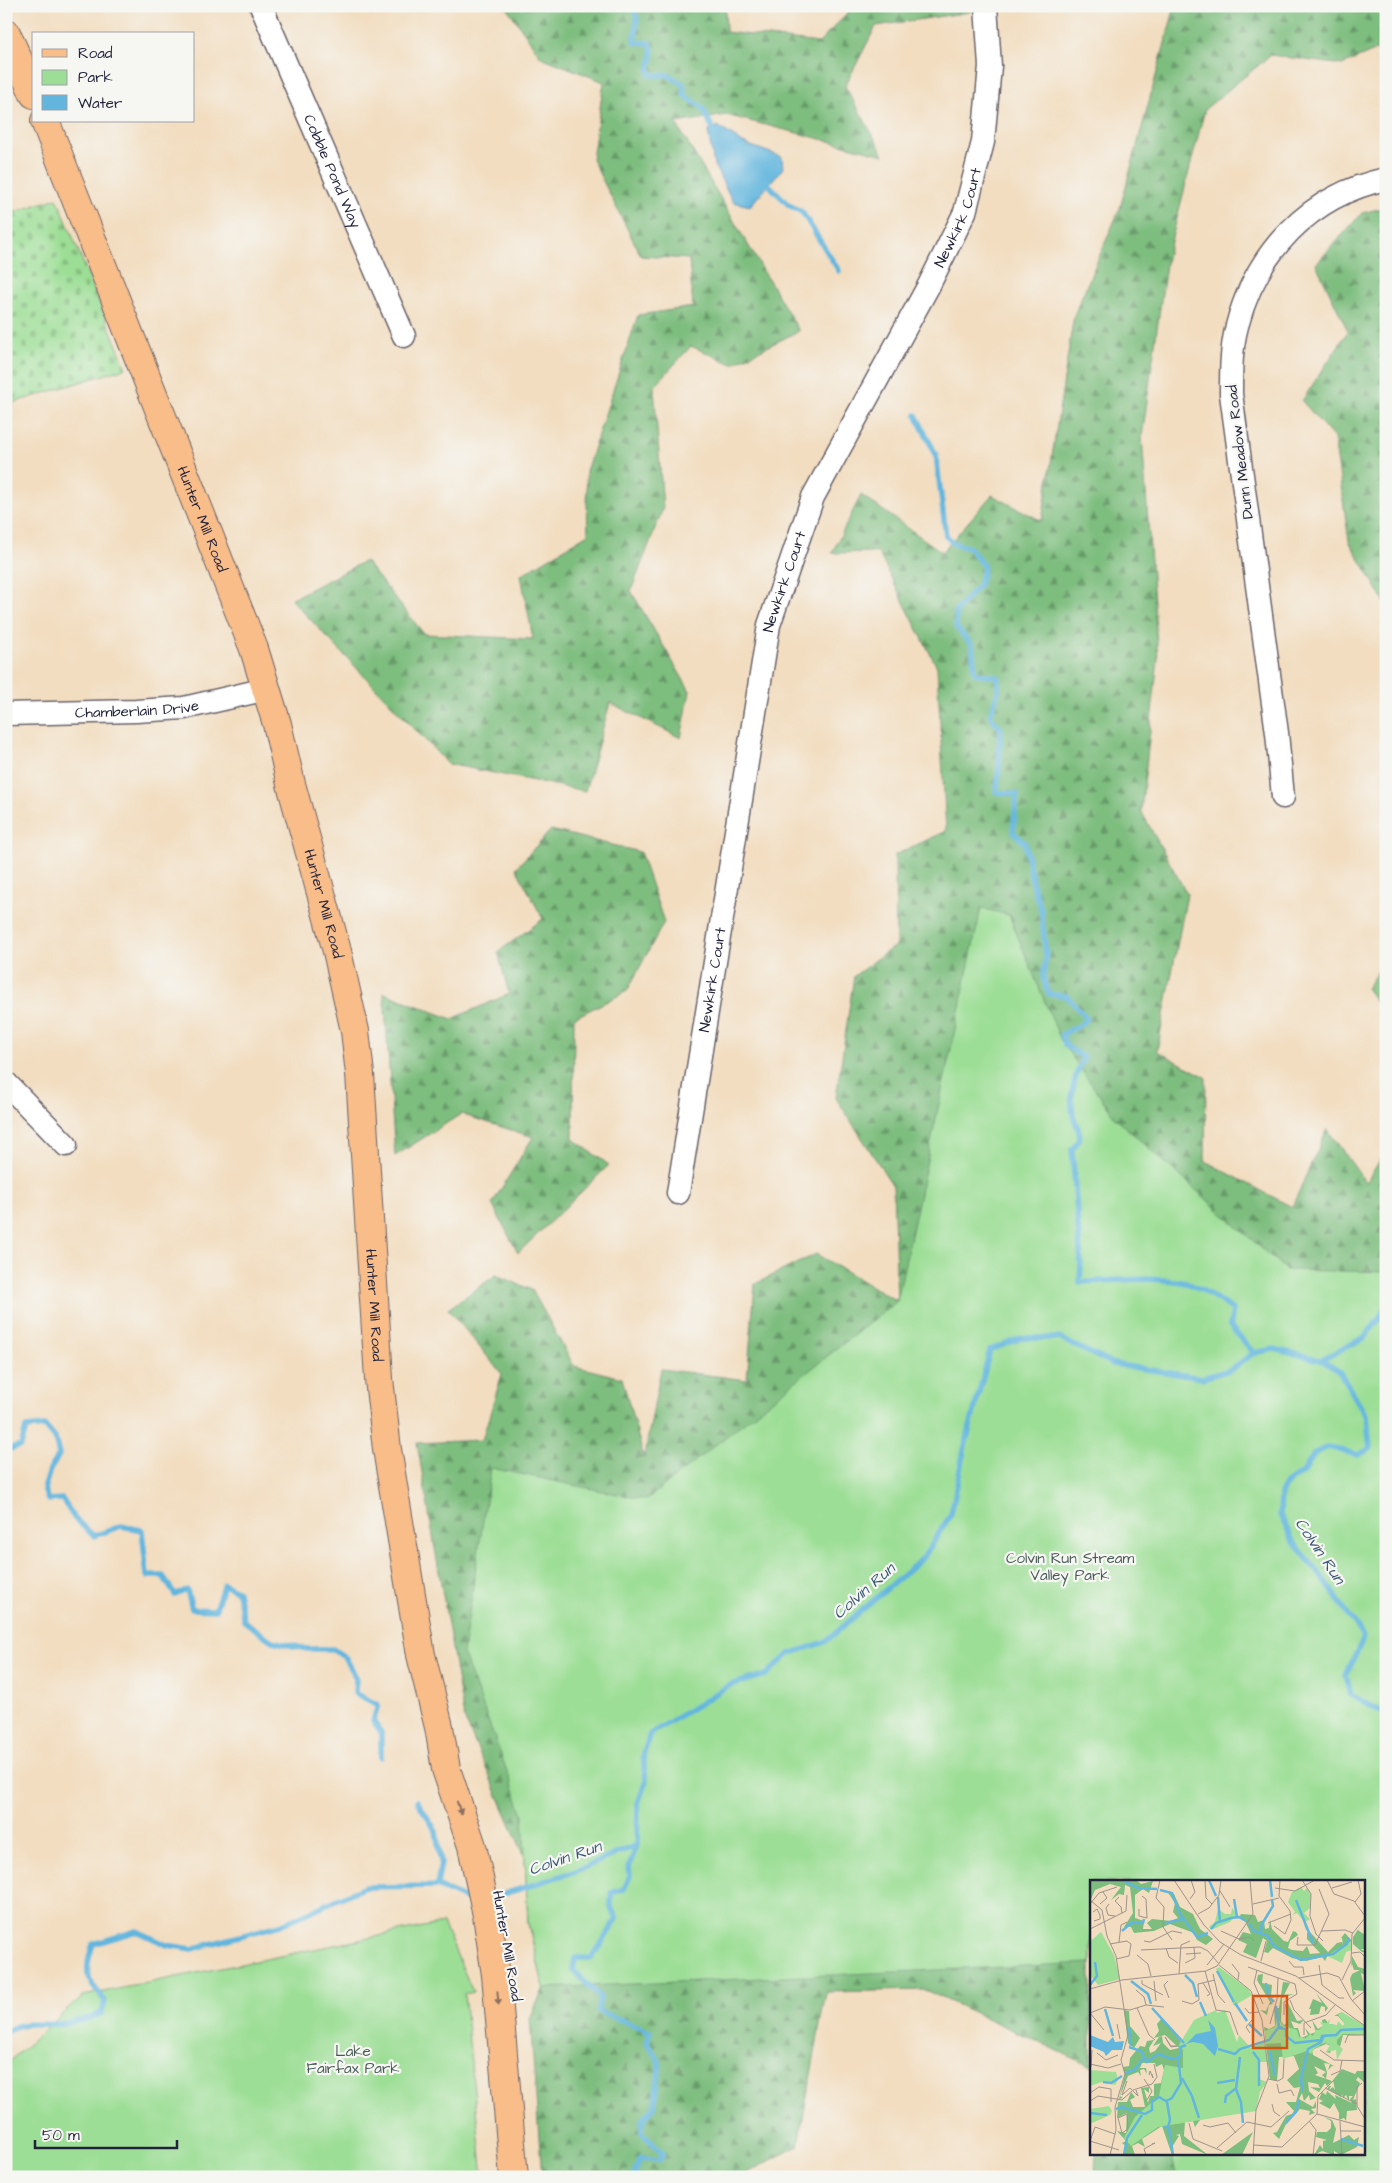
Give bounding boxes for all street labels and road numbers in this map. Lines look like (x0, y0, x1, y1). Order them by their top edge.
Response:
street label: Cobble Pond Way (299, 111, 366, 232)
street label: Newkirk Court (929, 166, 986, 271)
street label: Dunn Meadow Road (1221, 383, 1259, 520)
street label: Hunter Mill Road (172, 463, 233, 575)
street label: Newkirk Court (758, 528, 811, 634)
street label: Chamberlain Drive (75, 694, 201, 723)
street label: Hunter Mill Road (299, 847, 349, 961)
street label: Newkirk Court (693, 926, 731, 1034)
street label: Hunter Mill Road (360, 1248, 388, 1362)
street label: Hunter Mill Road (487, 1889, 527, 2004)

